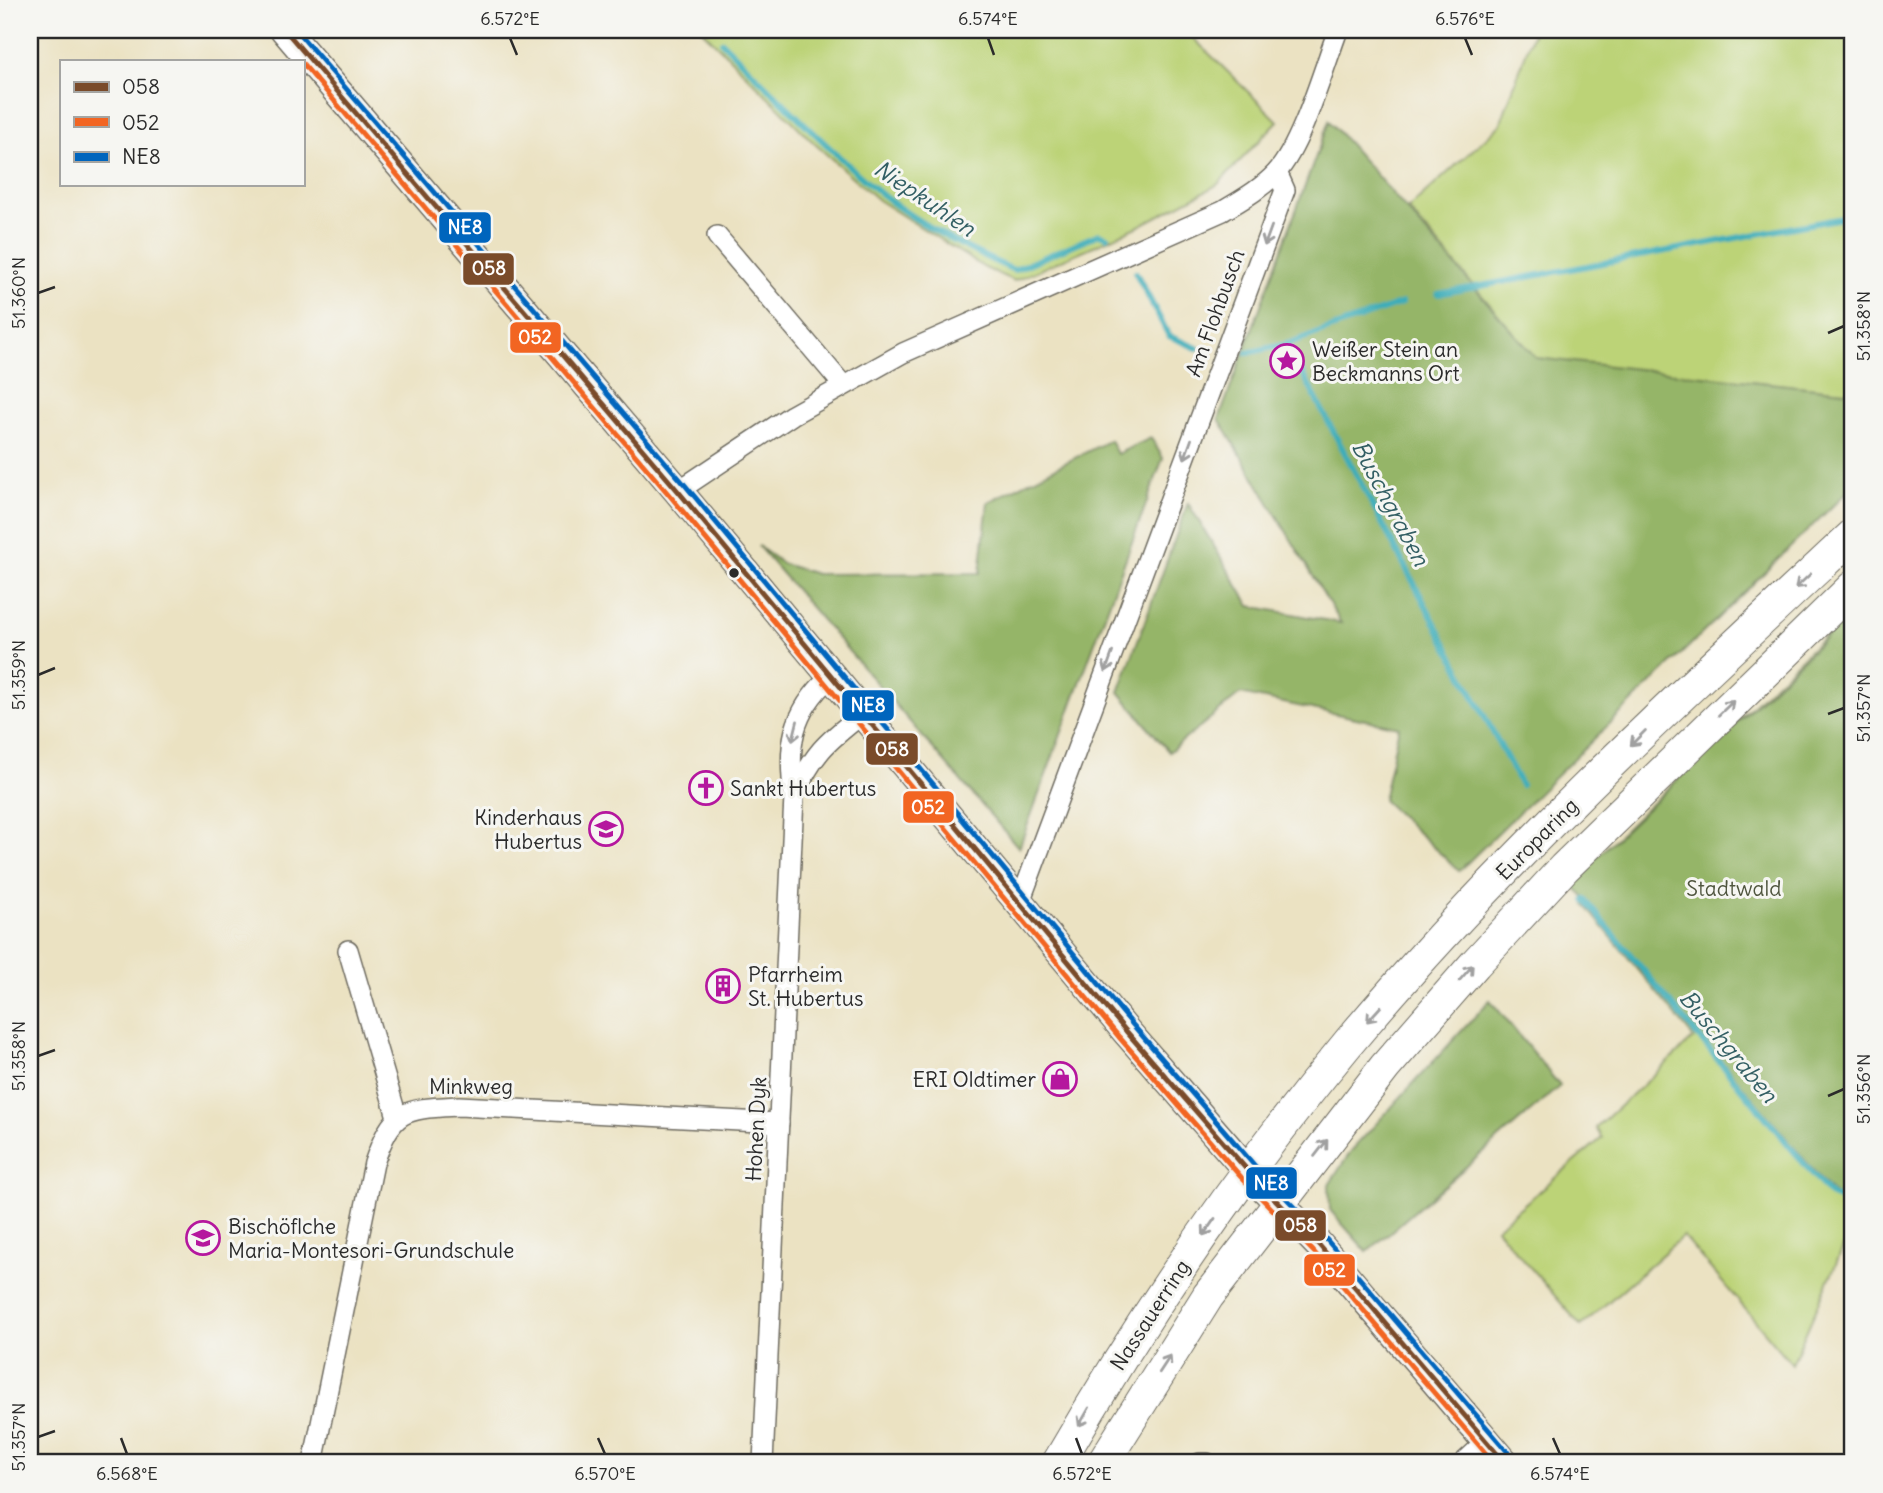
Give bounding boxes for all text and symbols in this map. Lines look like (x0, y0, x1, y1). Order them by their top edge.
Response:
text: 6.572°E (480, 7, 540, 30)
text: 6.574°E (958, 7, 1018, 30)
text: 6.576°E (1435, 7, 1495, 30)
legend (60, 60, 304, 186)
text: 058 (122, 73, 160, 100)
text: 052 (122, 109, 159, 136)
text: NE8 (122, 143, 161, 170)
water label: Niepkuhlen (869, 154, 982, 243)
line badge: NE8 (438, 211, 492, 244)
text: NE8 (447, 215, 483, 239)
one-way arrow (1260, 224, 1273, 246)
street label: Am Flohbusch (1179, 246, 1251, 380)
line badge: 058 (462, 252, 515, 286)
text: 058 (472, 256, 506, 280)
text: 51.360°N (7, 257, 30, 329)
text: 51.358°N (1852, 291, 1875, 361)
line badge: 052 (509, 321, 562, 354)
text: 052 (518, 325, 552, 349)
place label: Weißer Stein an Beckmanns Ort (1312, 336, 1460, 387)
place icon: Weißer Stein an Beckmanns Ort (1268, 342, 1306, 380)
water label: Buschgraben (1346, 436, 1436, 571)
one-way arrow (1181, 437, 1194, 459)
unlabelled marker (727, 566, 741, 580)
one-way arrow (1795, 573, 1812, 590)
text: 51.359°N (7, 640, 30, 710)
one-way arrow (1102, 651, 1114, 673)
text: 51.357°N (1852, 673, 1875, 743)
line badge: NE8 (841, 689, 895, 722)
text: NE8 (850, 693, 886, 717)
one-way arrow (1717, 700, 1734, 717)
one-way arrow (788, 719, 801, 742)
one-way arrow (1630, 729, 1647, 746)
line badge: 058 (865, 732, 919, 766)
text: 058 (875, 737, 909, 761)
church icon: Sankt Hubertus (687, 769, 725, 807)
place label: Sankt Hubertus (730, 775, 876, 802)
line badge: 052 (902, 790, 955, 824)
street label: Europaring (1490, 792, 1584, 886)
text: 052 (911, 795, 945, 819)
place label: Kinderhaus Hubertus (474, 804, 582, 855)
school or university icon: Kinderhaus Hubertus (587, 810, 625, 848)
park label: Stadtwald (1686, 875, 1782, 902)
place label: Pfarrheim St. Hubertus (748, 961, 863, 1012)
one-way arrow (1458, 965, 1474, 983)
building icon: Pfarrheim St. Hubertus (704, 967, 742, 1005)
water label: Buschgraben (1674, 984, 1785, 1108)
one-way arrow (1366, 1005, 1383, 1022)
text: 51.358°N (7, 1021, 30, 1091)
text: 51.356°N (1852, 1054, 1875, 1124)
shop icon: ERI Oldtimer (1041, 1060, 1079, 1098)
place label: ERI Oldtimer (913, 1066, 1036, 1093)
street label: Minkweg (429, 1073, 513, 1100)
street label: Hohen Dyk (740, 1076, 772, 1182)
one-way arrow (1314, 1140, 1329, 1158)
line badge: NE8 (1245, 1166, 1298, 1200)
text: NE8 (1253, 1171, 1289, 1195)
line badge: 058 (1274, 1209, 1327, 1242)
place label: Bischöflche Maria-Montesori-Grundschule (228, 1213, 514, 1264)
text: 058 (1283, 1213, 1317, 1237)
one-way arrow (1202, 1217, 1216, 1236)
school or university icon: Bischöflche Maria-Montesori-Grundschule (184, 1219, 222, 1257)
line badge: 052 (1303, 1253, 1356, 1287)
street label: Nassauerring (1104, 1255, 1196, 1375)
text: 052 (1312, 1258, 1346, 1282)
one-way arrow (1158, 1354, 1172, 1374)
text: 51.357°N (7, 1402, 30, 1472)
one-way arrow (1077, 1407, 1091, 1427)
text: 6.568°E (96, 1462, 158, 1485)
text: 6.570°E (574, 1462, 636, 1485)
text: 6.572°E (1052, 1462, 1112, 1485)
text: 6.574°E (1530, 1462, 1590, 1485)

